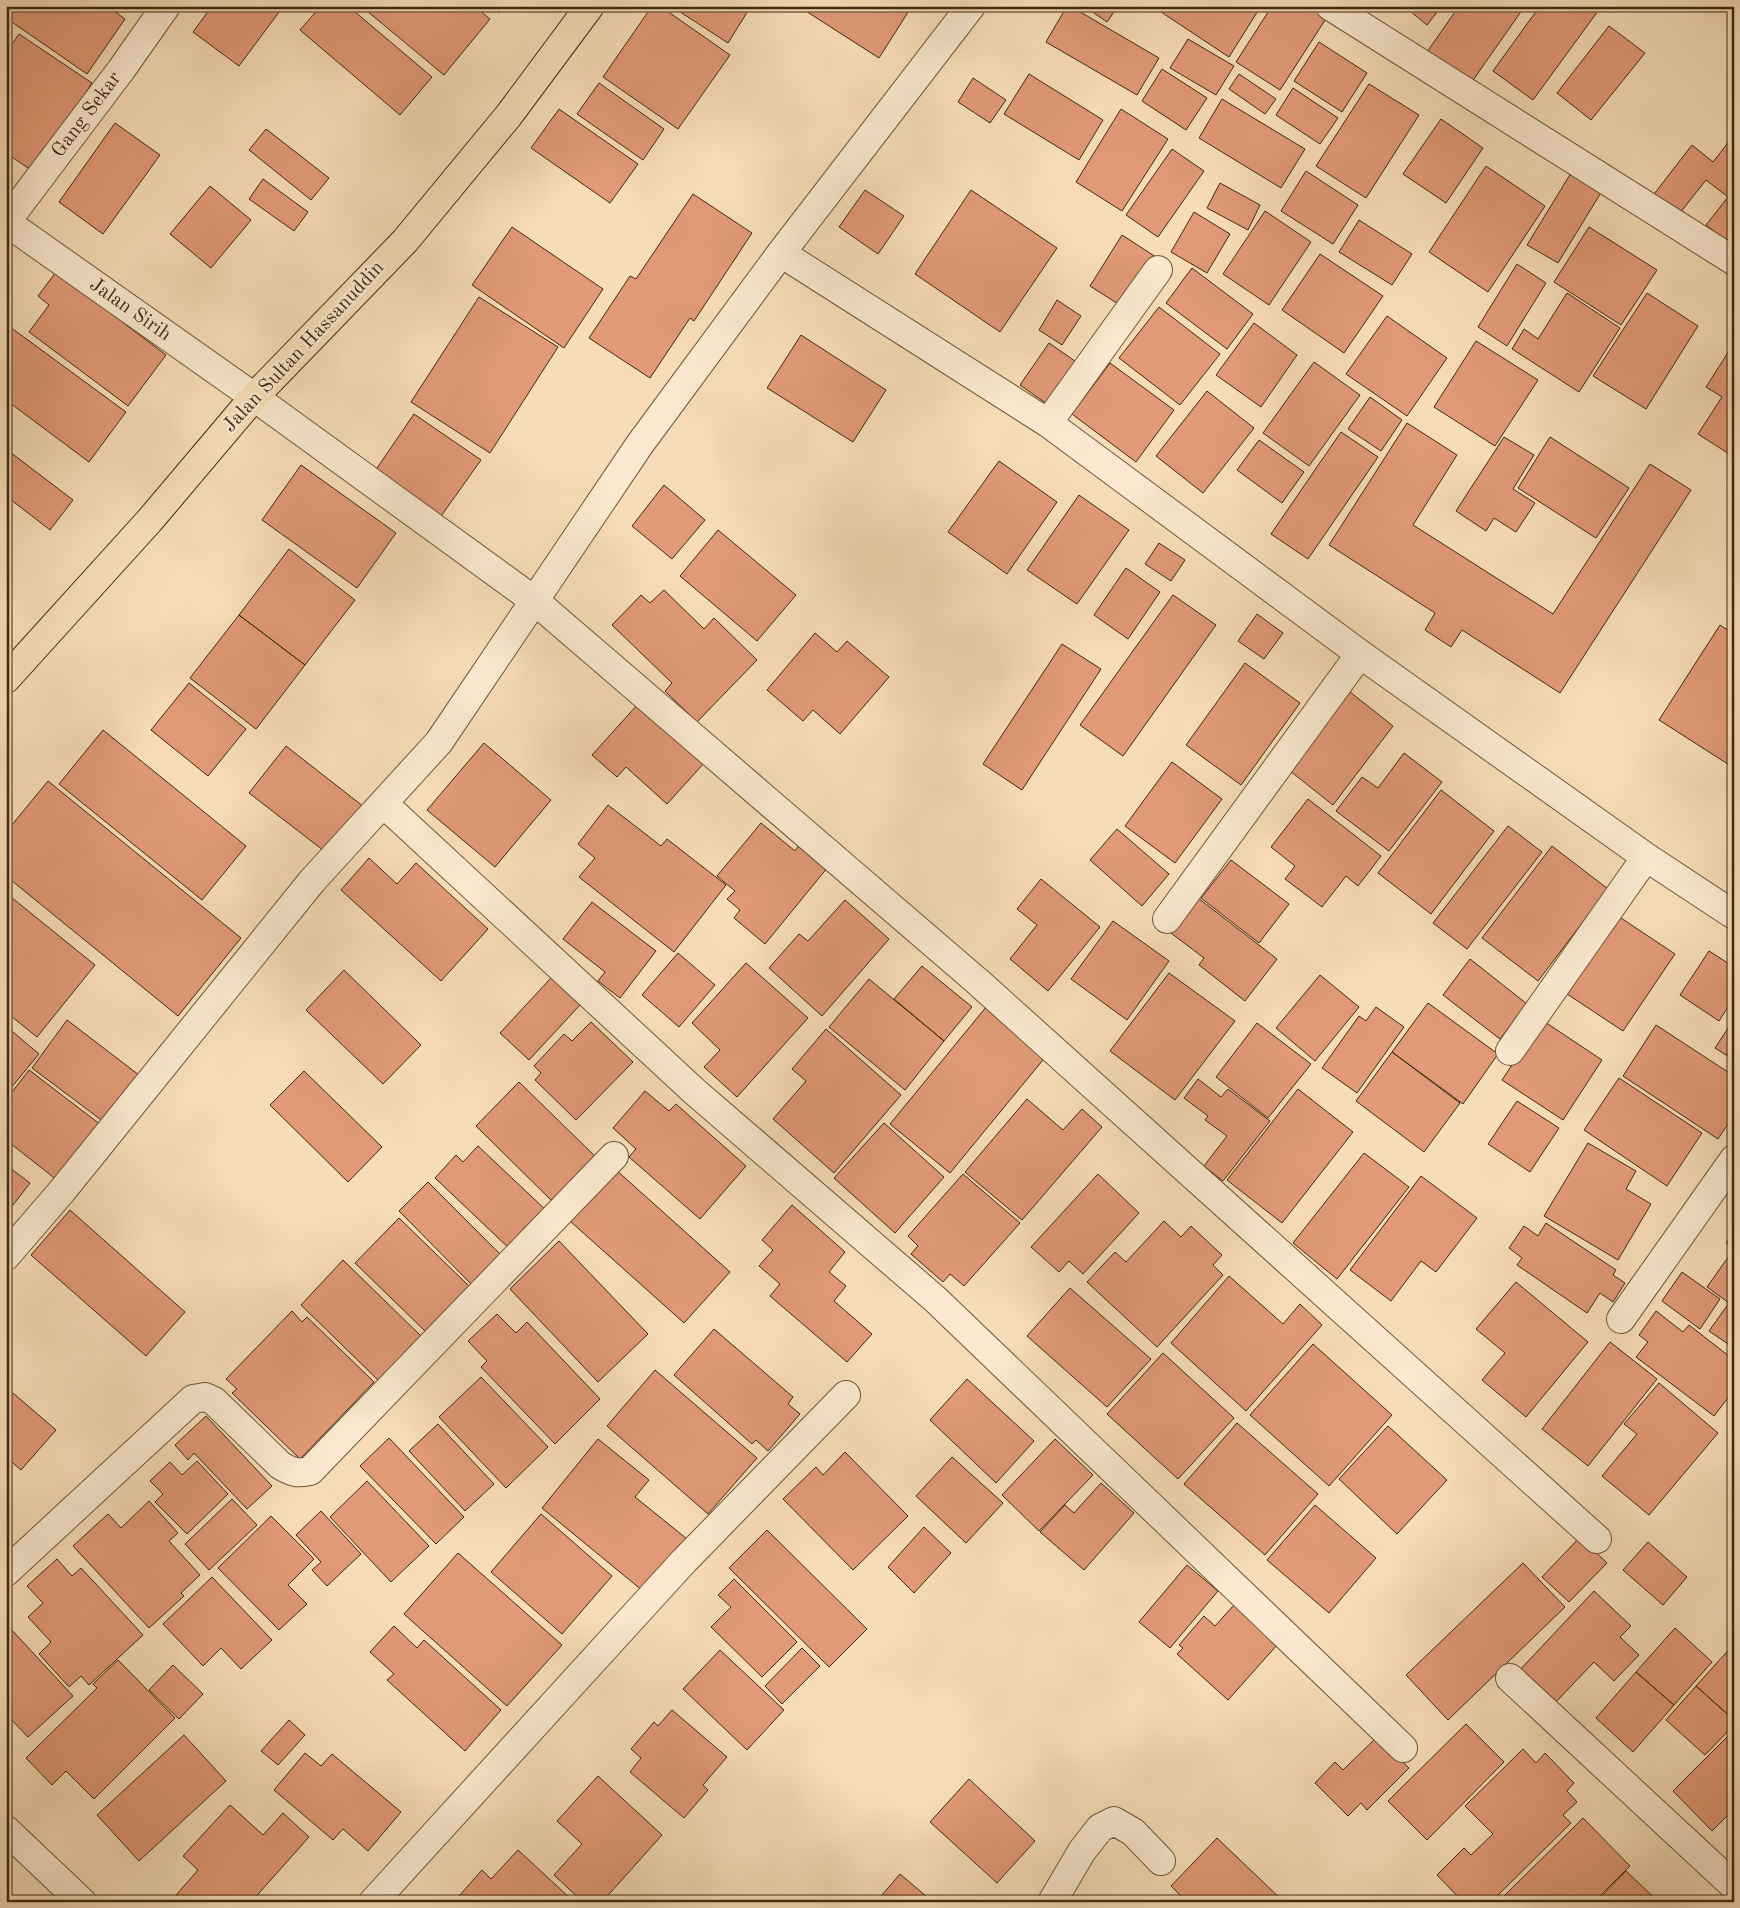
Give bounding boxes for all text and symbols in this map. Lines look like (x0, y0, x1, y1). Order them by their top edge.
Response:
street label: Gang Sekar (48, 68, 126, 162)
street label: Jalan Sultan Hassanuddin (220, 258, 388, 436)
street label: Jalan Sirih (86, 275, 175, 345)

